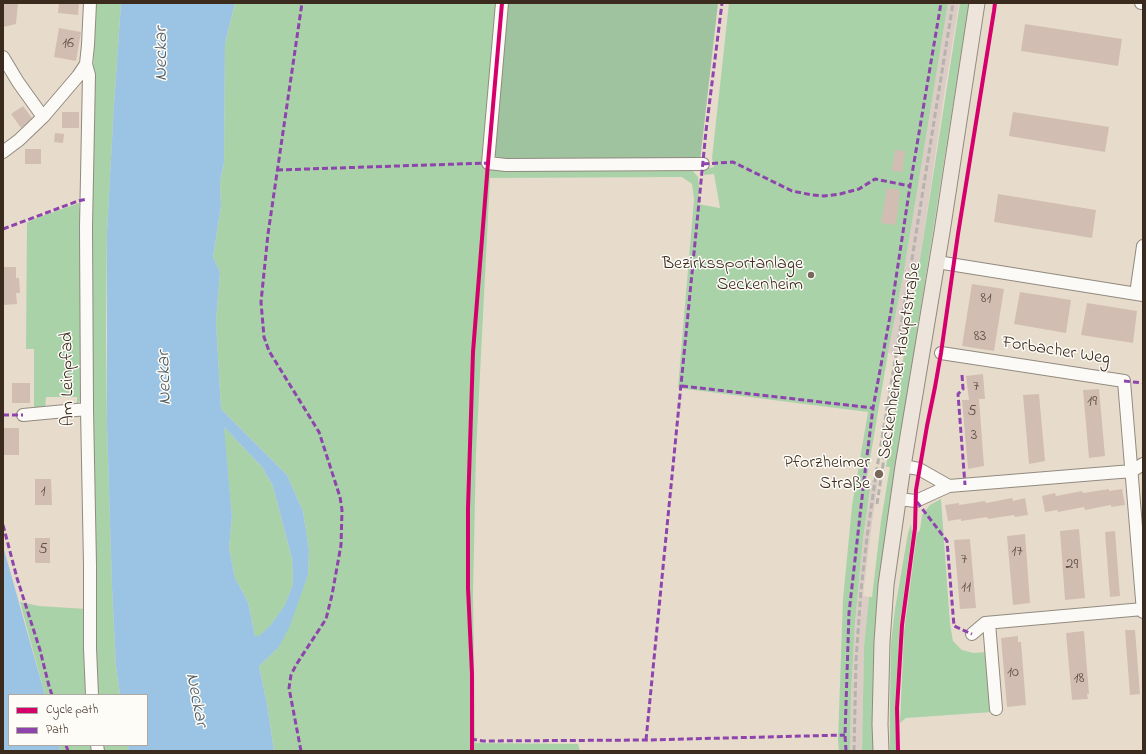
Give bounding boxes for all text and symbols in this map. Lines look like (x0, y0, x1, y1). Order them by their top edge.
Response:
water label: Neckar (152, 27, 174, 81)
house number: 16 (62, 34, 74, 54)
place label: Bezirkssportanlage Seckenheim (662, 254, 803, 296)
street label: Seckenheimer Hauptstraße (875, 261, 927, 461)
marker: Bezirkssportanlage Seckenheim (806, 270, 816, 280)
house number: 81 (980, 289, 992, 309)
house number: 83 (974, 327, 986, 347)
street label: Am Leinpfad (57, 332, 81, 426)
street label: Forbacher Weg (1000, 333, 1112, 371)
water label: Neckar (154, 350, 178, 406)
house number: 7 (973, 377, 979, 397)
house number: 19 (1087, 392, 1097, 412)
house number: 5 (967, 402, 977, 422)
house number: 3 (971, 426, 977, 446)
place label: Pforzheimer Straße (783, 453, 870, 496)
marker: Pforzheimer Straße (873, 468, 885, 480)
house number: 1 (40, 482, 46, 502)
house number: 5 (38, 540, 48, 560)
house number: 17 (1011, 542, 1023, 562)
house number: 7 (961, 550, 967, 570)
house number: 29 (1066, 555, 1078, 575)
house number: 11 (961, 578, 971, 598)
house number: 10 (1007, 663, 1019, 683)
house number: 18 (1073, 669, 1085, 689)
water label: Neckar (179, 671, 211, 729)
legend (8, 694, 148, 746)
text: Cycle path (46, 701, 98, 719)
text: Path (46, 721, 68, 739)

